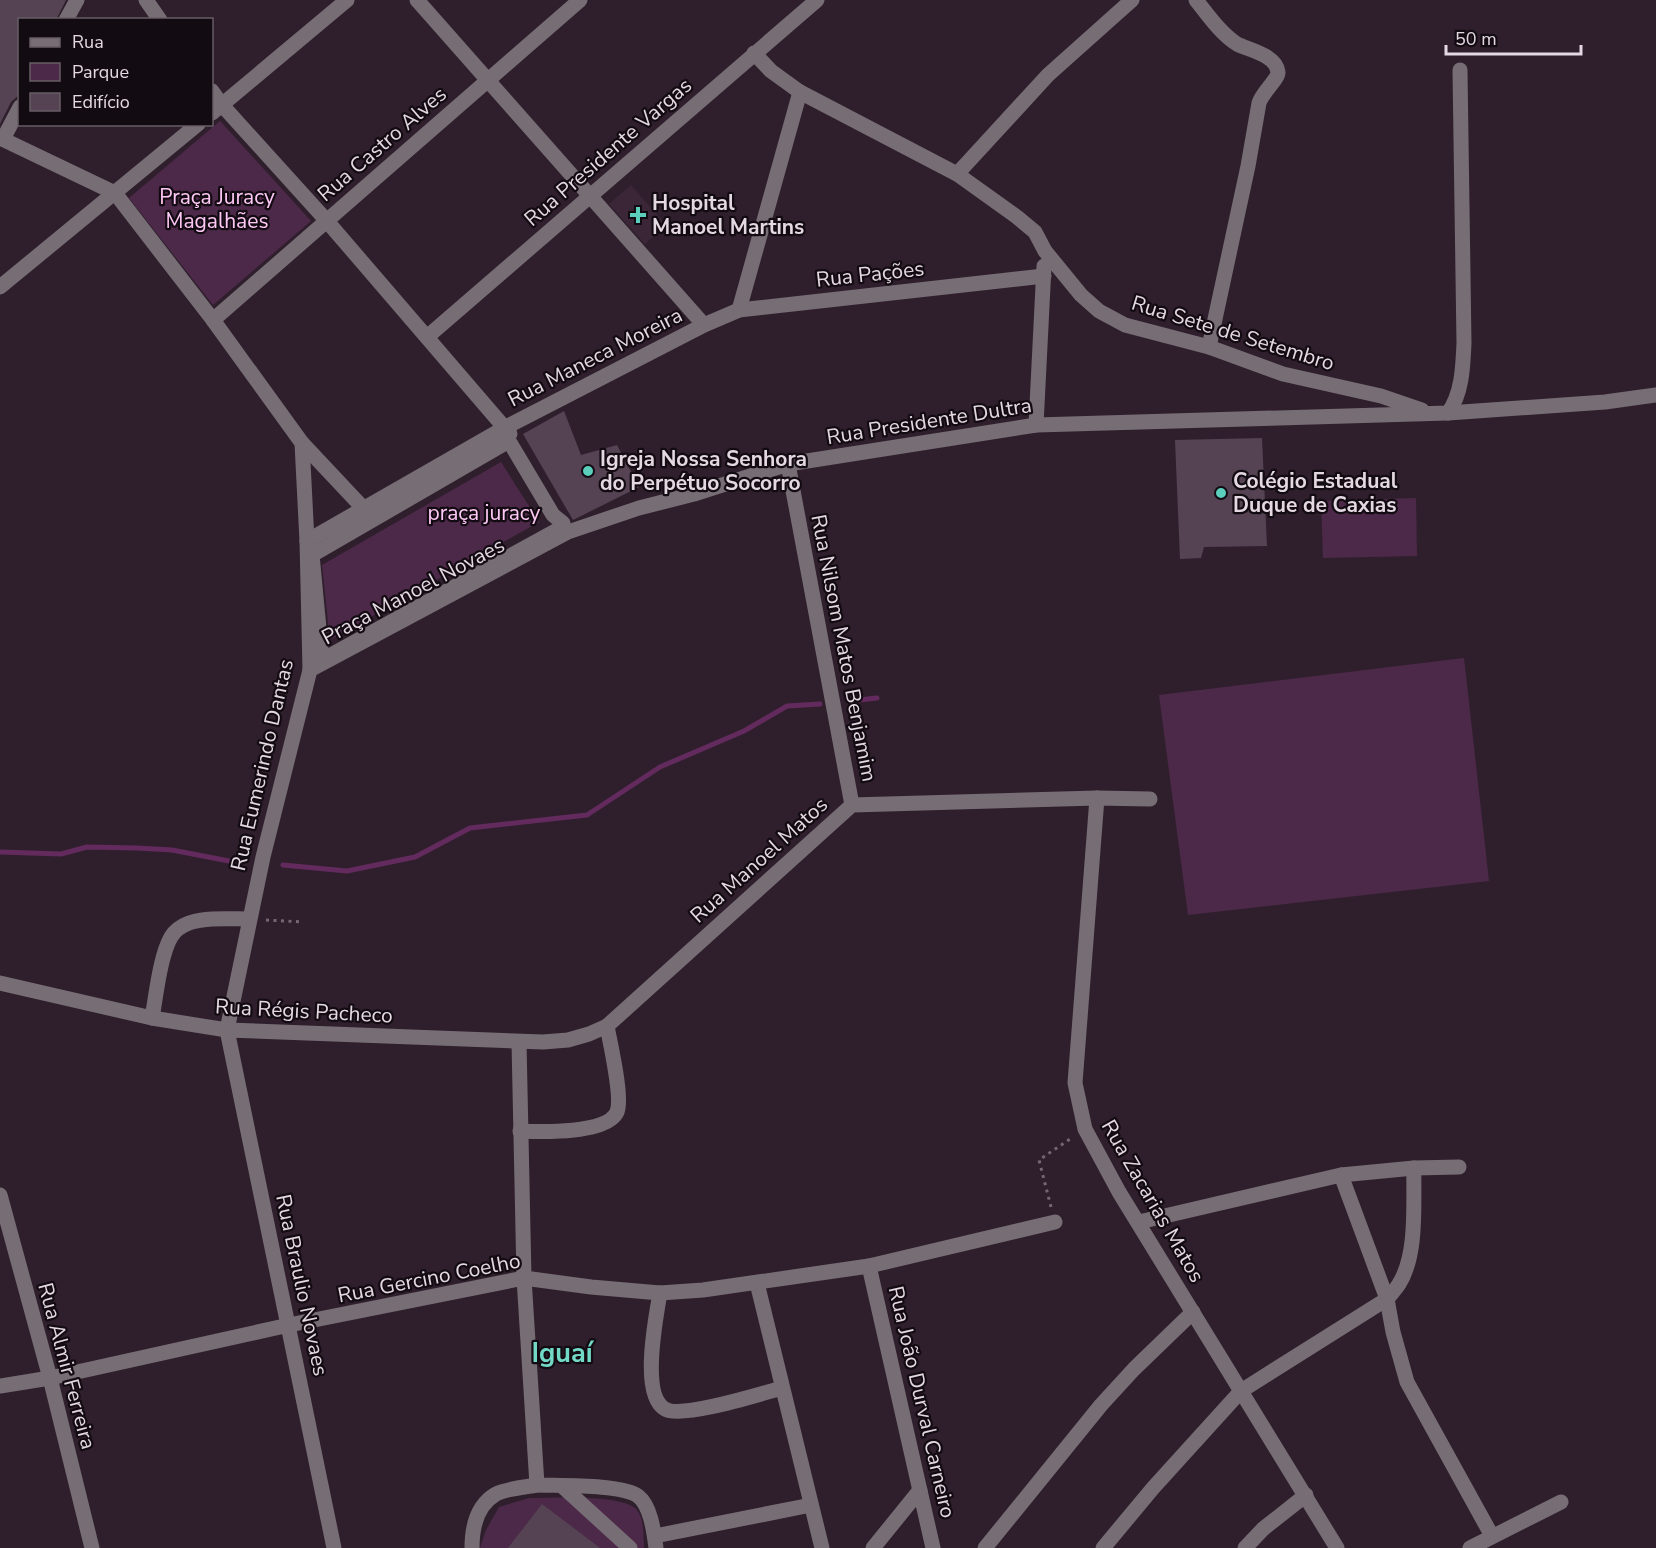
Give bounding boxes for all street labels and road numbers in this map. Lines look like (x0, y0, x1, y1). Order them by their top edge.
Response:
street label: Rua Presidente Vargas (518, 71, 698, 233)
street label: Rua Castro Alves (312, 80, 452, 208)
street label: Rua Pações (814, 254, 926, 294)
street label: Rua Sete de Setembro (1128, 289, 1338, 377)
street label: Rua Maneca Moreira (503, 301, 687, 413)
street label: Rua Presidente Dultra (824, 391, 1034, 451)
street label: Rua Nilsom Matos Benjamim (804, 512, 884, 784)
street label: Praça Manoel Novaes (317, 531, 509, 651)
street label: Rua Eumerindo Dantas (224, 656, 300, 874)
street label: Rua Manoel Matos (684, 791, 834, 929)
street label: Rua Régis Pacheco (214, 992, 394, 1030)
street label: Rua Zacarias Matos (1095, 1115, 1211, 1287)
street label: Rua Braulio Novaes (269, 1192, 335, 1378)
street label: Rua Gercino Coelho (335, 1247, 523, 1309)
street label: Rua Almir Ferreira (31, 1280, 103, 1452)
street label: Rua João Durval Carneiro (882, 1283, 962, 1521)

